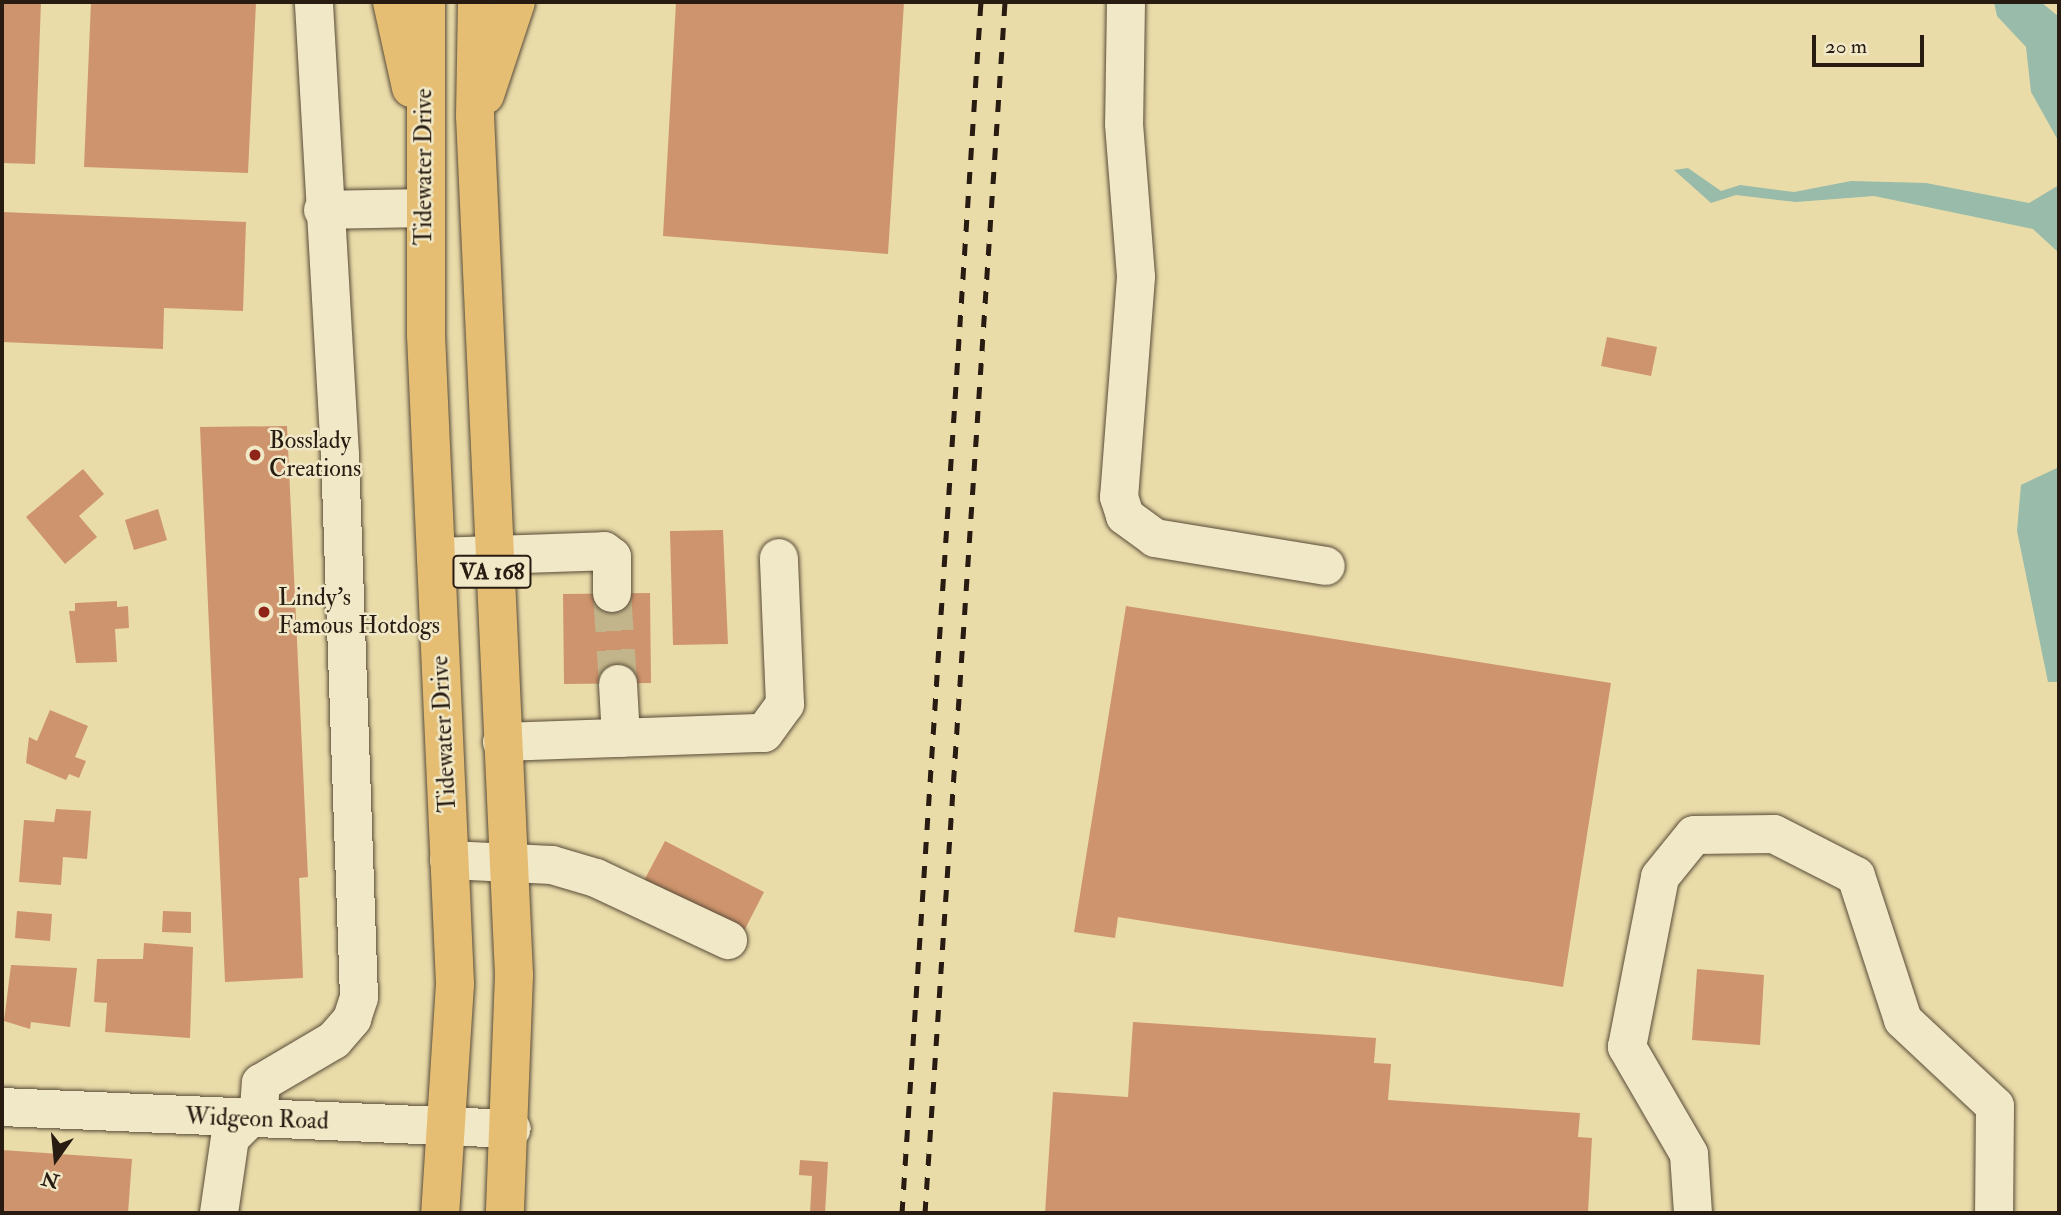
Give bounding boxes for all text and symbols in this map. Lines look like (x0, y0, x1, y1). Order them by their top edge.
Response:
scale bar (1816, 21, 1928, 65)
text: 20 m (1825, 33, 1867, 60)
street label: Tidewater Drive (410, 89, 438, 245)
place label: Bosslady Creations (269, 427, 361, 483)
marker: Bosslady Creations (247, 447, 263, 463)
road number: VA 168 (452, 552, 532, 592)
place label: Lindy's Famous Hotdogs (278, 584, 440, 640)
marker: Lindy's Famous Hotdogs (256, 604, 272, 620)
street label: Tidewater Drive (426, 655, 462, 813)
street label: Widgeon Road (185, 1102, 329, 1136)
north arrow (21, 1124, 91, 1194)
text: N (39, 1165, 62, 1193)

